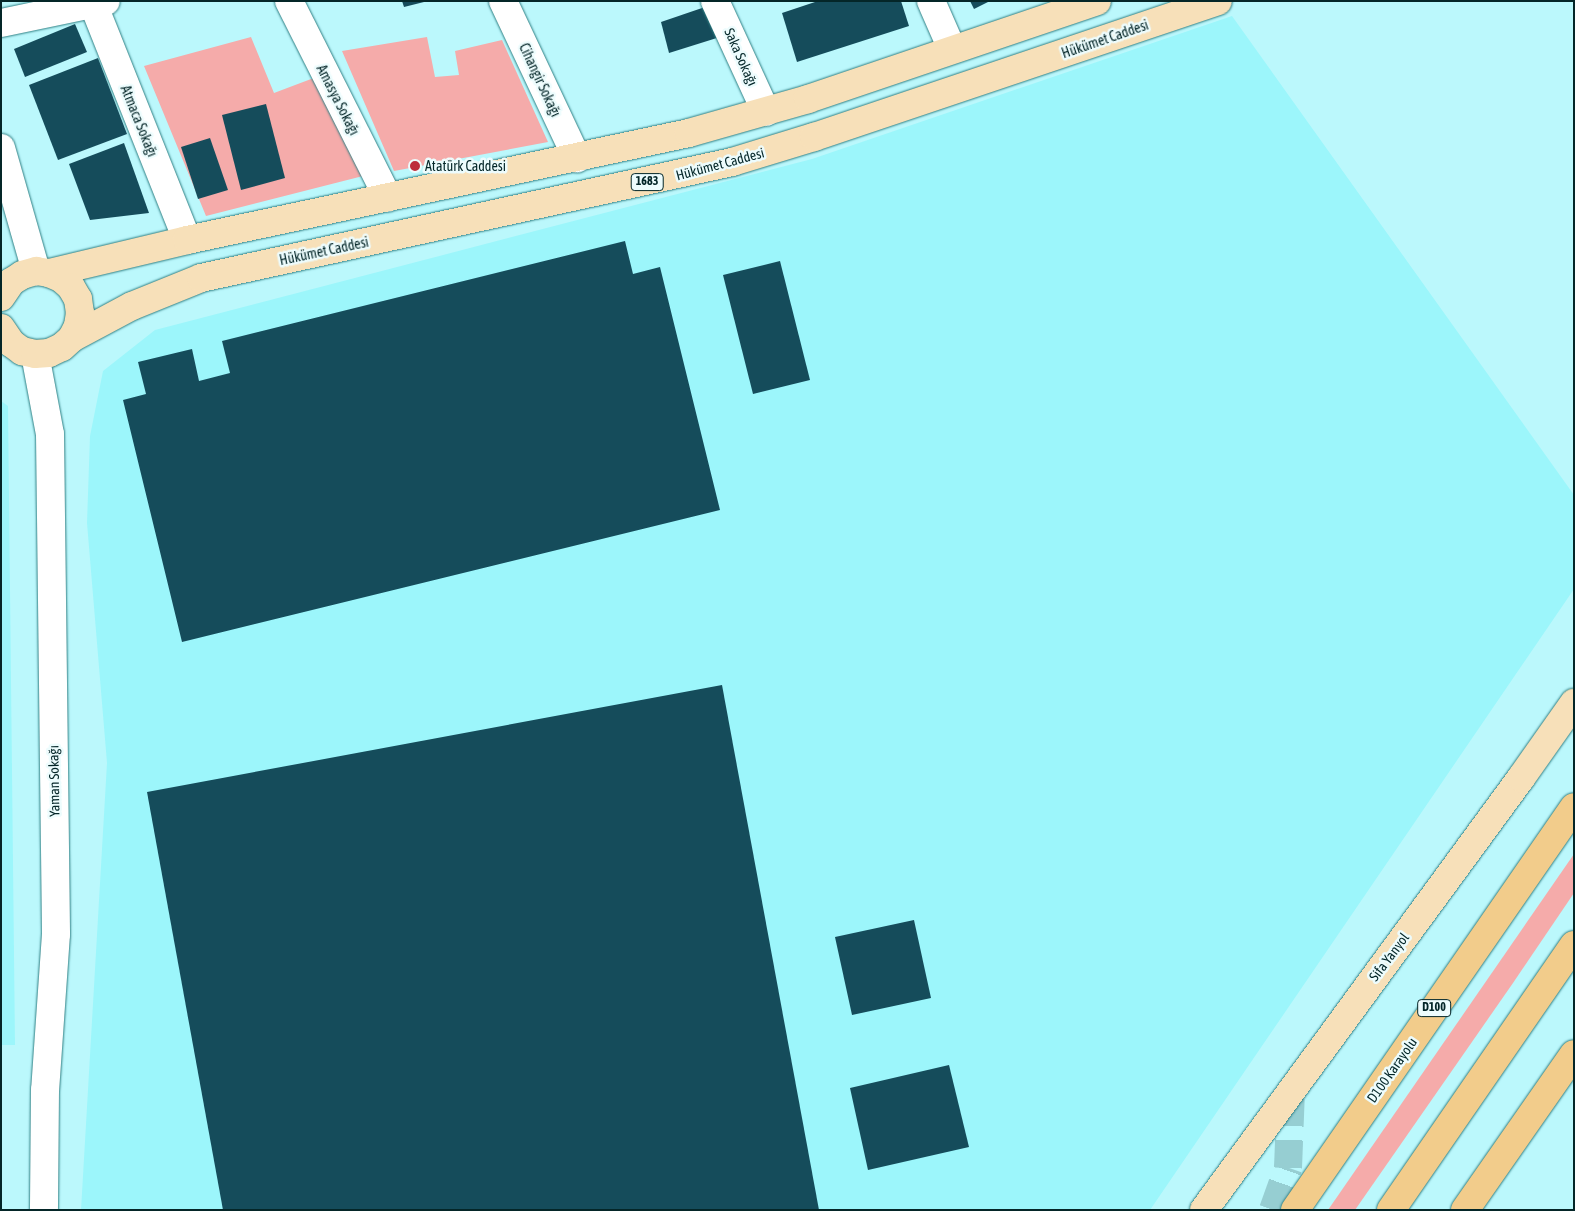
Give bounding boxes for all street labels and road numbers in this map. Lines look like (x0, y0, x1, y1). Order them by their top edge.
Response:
street label: Hükümet Caddesi (1059, 16, 1151, 62)
street label: Saka Sokağı (721, 26, 761, 88)
street label: Cihangir Sokağı (516, 41, 564, 119)
street label: Amasya Sokağı (313, 62, 363, 138)
street label: Atmaca Sokağı (117, 83, 161, 159)
street label: Hükümet Caddesi (674, 144, 766, 184)
road number: 1683 (630, 172, 664, 192)
street label: Hükümet Caddesi (278, 233, 370, 269)
street label: Yaman Sokağı (45, 745, 63, 817)
street label: Sifa Yanyol (1365, 930, 1413, 984)
road number: D100 (1416, 998, 1452, 1018)
street label: D100 Karayolu (1363, 1034, 1421, 1106)

